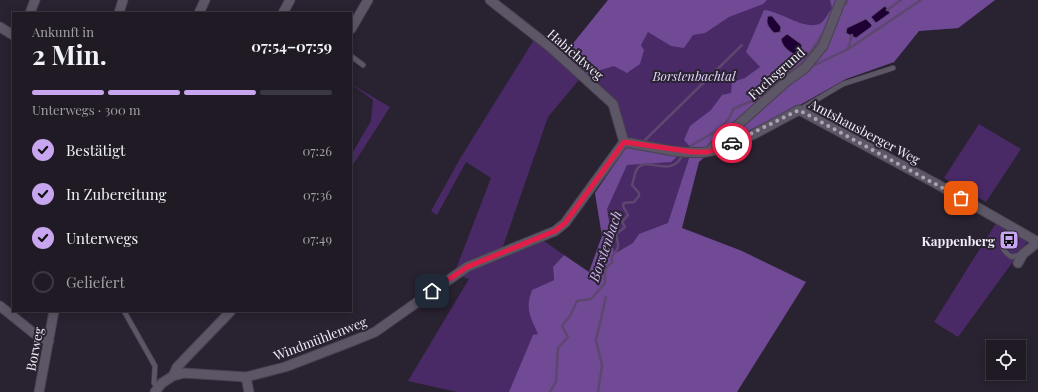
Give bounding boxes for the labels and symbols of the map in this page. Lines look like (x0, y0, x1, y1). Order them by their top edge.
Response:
street label: Habichtweg (544, 25, 608, 83)
street label: Fuchsgrund (744, 43, 808, 103)
park label: Borstenbachtal (651, 67, 737, 84)
street label: Amtshausberger Weg (806, 94, 924, 167)
courier (712, 123, 752, 163)
pin (944, 181, 978, 215)
water label: Borstenbach (584, 208, 626, 285)
bus stop icon: Kappenberg (998, 229, 1020, 251)
place label: Kappenberg (922, 232, 996, 249)
pin (415, 274, 449, 308)
street label: Windmühlenweg (270, 312, 369, 364)
street label: Borweg (21, 325, 47, 372)

